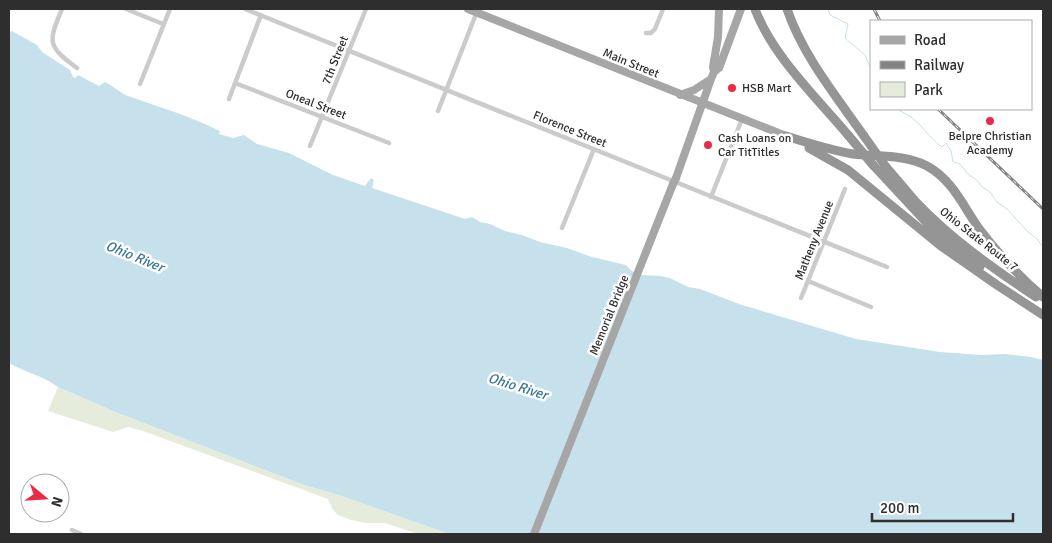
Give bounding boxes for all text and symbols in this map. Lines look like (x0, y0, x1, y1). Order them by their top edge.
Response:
legend (870, 20, 1032, 110)
text: Road (914, 31, 946, 49)
street label: 7th Street (319, 34, 352, 87)
street label: Main Street (600, 45, 661, 82)
text: Railway (914, 56, 964, 74)
place label: HSB Mart (742, 81, 791, 96)
text: Park (914, 81, 943, 99)
marker: HSB Mart (726, 82, 738, 94)
street label: Oneal Street (283, 86, 348, 123)
street label: Florence Street (531, 108, 609, 151)
marker: Belpre Christian Academy (984, 115, 996, 127)
place label: Belpre Christian Academy (948, 129, 1032, 158)
place label: Cash Loans on Car TitTitles (718, 131, 791, 160)
marker: Cash Loans on Car TitTitles (702, 139, 714, 151)
street label: Matheny Avenue (792, 198, 837, 282)
street label: Ohio State Route 7 (937, 204, 1021, 275)
water label: Ohio River (103, 237, 168, 277)
street label: Memorial Bridge (587, 273, 632, 358)
water label: Ohio River (486, 369, 551, 404)
north arrow (20, 473, 70, 523)
scale bar (872, 490, 1013, 522)
text: N (47, 495, 66, 509)
text: 200 m (880, 499, 920, 517)

